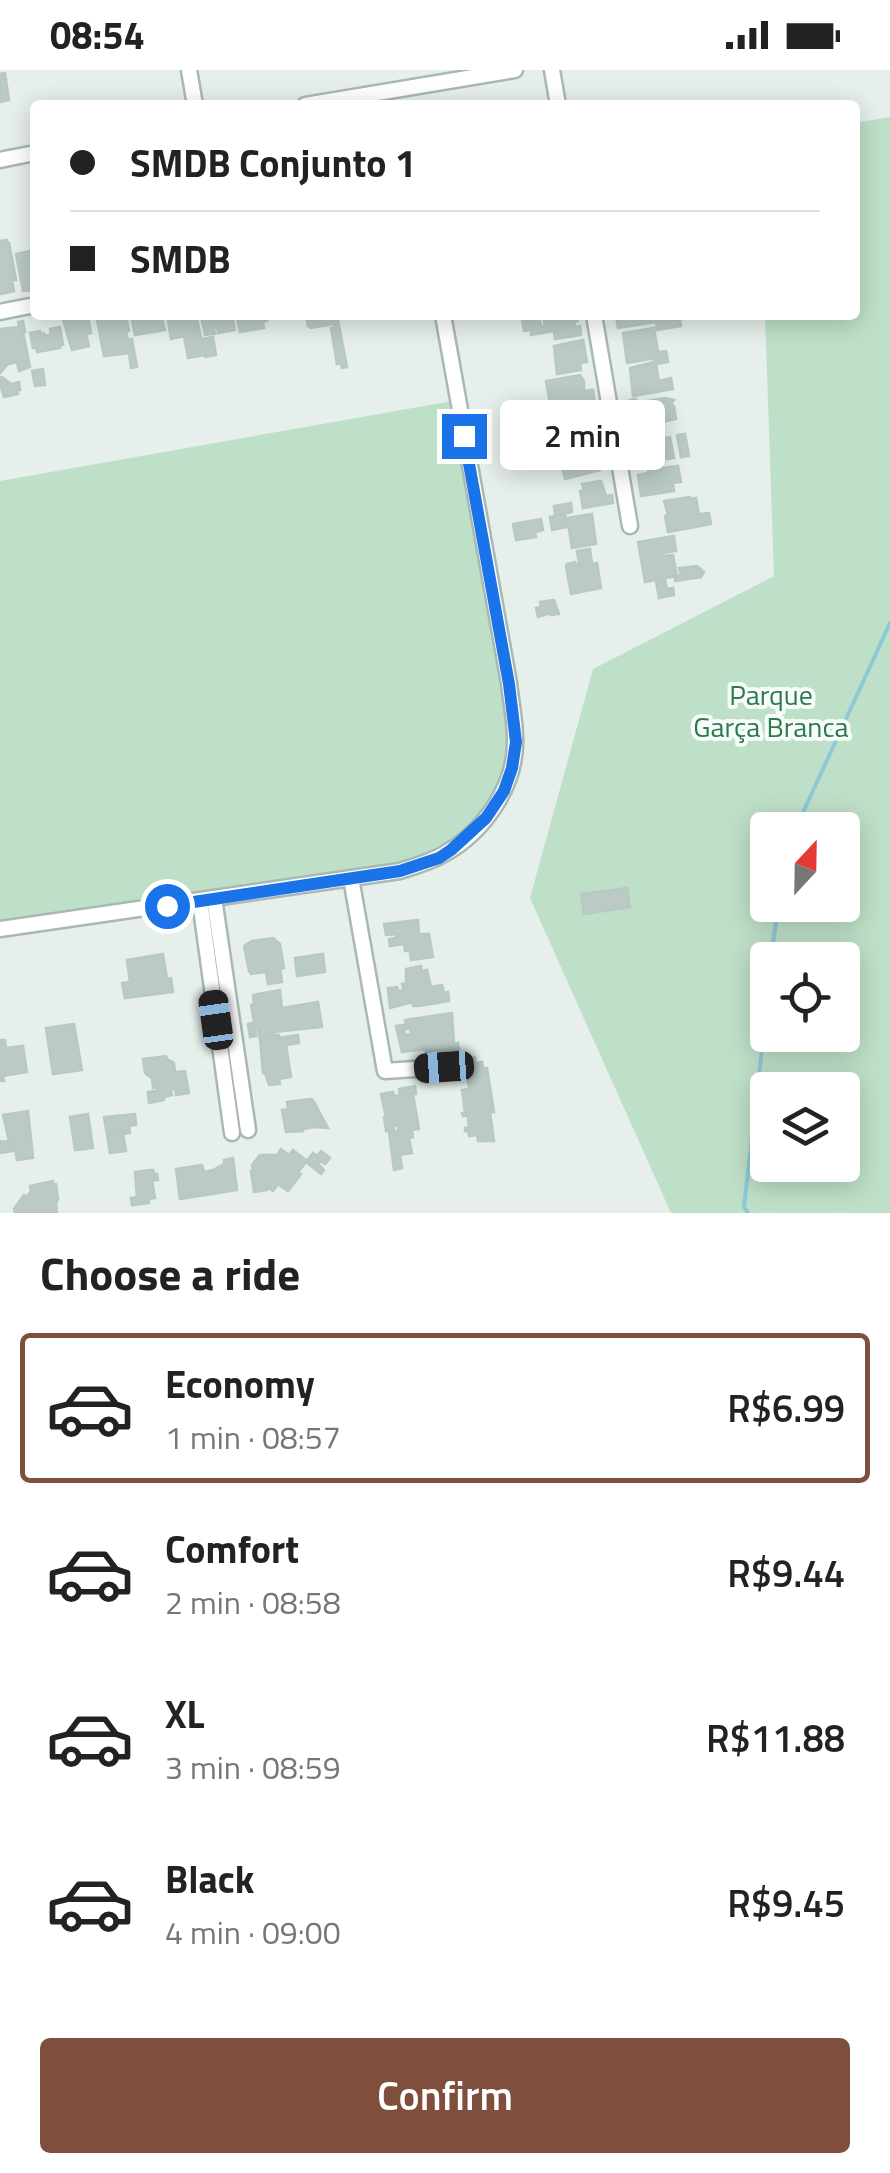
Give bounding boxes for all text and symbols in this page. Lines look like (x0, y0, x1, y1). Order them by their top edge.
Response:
text: 08:54 (50, 6, 145, 64)
text: SMDB Conjunto 1 (130, 134, 416, 192)
text: SMDB (130, 230, 231, 288)
callout: 2 min (499, 401, 664, 471)
text: 2 min (544, 411, 621, 459)
route end (442, 414, 487, 459)
park label: Parque Garça Branca (693, 673, 849, 748)
north arrow (750, 812, 860, 922)
map controls (750, 812, 860, 1182)
route start (145, 884, 190, 929)
button: locate (750, 942, 860, 1052)
car (197, 988, 235, 1052)
car (413, 1050, 475, 1084)
button: layers (750, 1072, 860, 1182)
text: Choose a ride (40, 1239, 300, 1307)
text: Economy (165, 1355, 315, 1413)
icon: car (45, 1363, 135, 1453)
text: R$6.99 (727, 1379, 845, 1437)
text: 1 min · 08:57 (165, 1413, 341, 1461)
text: Comfort (165, 1520, 299, 1578)
icon: car (45, 1528, 135, 1618)
text: R$9.44 (727, 1544, 845, 1602)
text: 2 min · 08:58 (165, 1578, 341, 1626)
text: XL (165, 1685, 205, 1743)
icon: car (45, 1693, 135, 1783)
text: R$11.88 (706, 1709, 845, 1767)
text: 3 min · 08:59 (165, 1743, 341, 1791)
text: Black (165, 1850, 254, 1908)
icon: car (45, 1858, 135, 1948)
text: R$9.45 (727, 1874, 845, 1932)
text: 4 min · 09:00 (165, 1908, 341, 1956)
button: Confirm (40, 2038, 850, 2153)

